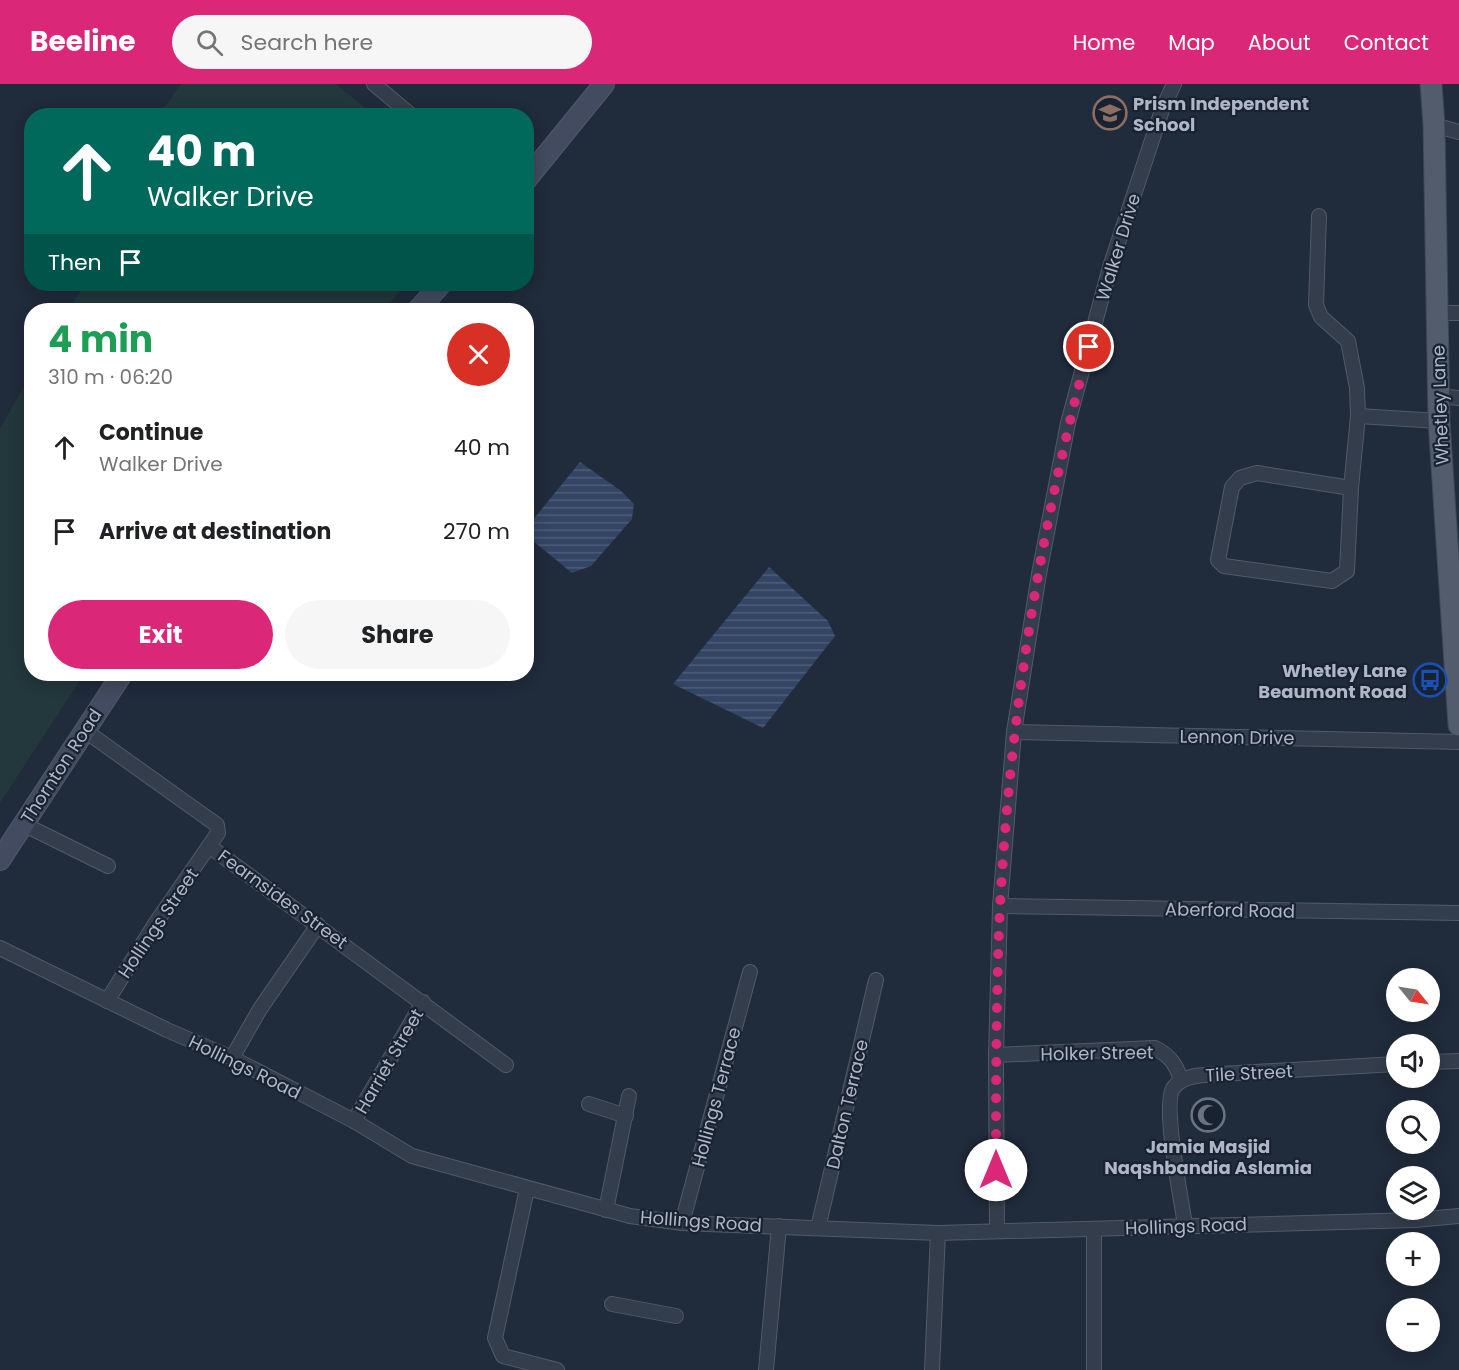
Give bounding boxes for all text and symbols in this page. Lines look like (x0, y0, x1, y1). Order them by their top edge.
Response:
search box (172, 15, 592, 69)
text: Beeline (30, 22, 136, 61)
icon: search (193, 26, 226, 59)
text: Search here (241, 27, 373, 58)
text: Home (1073, 28, 1135, 57)
text: Map (1168, 28, 1215, 57)
text: About (1248, 28, 1311, 57)
text: Contact (1344, 28, 1429, 57)
place label: Prism Independent School (1133, 91, 1309, 137)
school or university icon: Prism Independent School (1092, 95, 1128, 131)
text: 40 m (147, 122, 256, 181)
icon: ahead (48, 132, 126, 210)
text: Walker Drive (147, 178, 314, 215)
street label: Walker Drive (1090, 190, 1146, 304)
icon: arrive (114, 246, 147, 279)
text: Then (48, 247, 102, 278)
text: 4 min (48, 314, 153, 365)
pin (1063, 321, 1114, 372)
button: close (447, 323, 510, 386)
icon: arrive (1072, 330, 1105, 363)
street label: Whetley Lane (1425, 345, 1455, 465)
text: 310 m · 06:20 (48, 363, 173, 391)
text: Continue (99, 417, 203, 448)
icon: ahead (48, 431, 81, 464)
text: 40 m (454, 432, 510, 463)
text: Walker Drive (99, 450, 223, 478)
icon: arrive (48, 515, 81, 548)
text: Arrive at destination (99, 516, 331, 547)
text: 270 m (443, 516, 510, 547)
button: Exit (48, 600, 273, 669)
button: Share (285, 600, 510, 669)
place label: Whetley Lane Beaumont Road (1258, 658, 1407, 704)
bus stop icon: Whetley Lane Beaumont Road (1412, 662, 1448, 698)
street label: Thornton Road (15, 704, 107, 828)
street label: Lennon Drive (1179, 723, 1295, 751)
street label: Fearnsides Street (213, 843, 353, 955)
street label: Hollings Street (112, 863, 204, 983)
street label: Aberford Road (1165, 896, 1295, 924)
north arrow (1386, 968, 1440, 1022)
map controls (1386, 968, 1440, 1352)
street label: Harriet Street (349, 1004, 429, 1118)
street label: Hollings Terrace (685, 1024, 747, 1170)
street label: Hollings Road (185, 1029, 305, 1105)
button: sound (1386, 1034, 1440, 1088)
street label: Dalton Terrace (820, 1037, 874, 1171)
street label: Holker Street (1040, 1040, 1154, 1066)
street label: Tile Street (1205, 1058, 1293, 1088)
mosque icon: Jamia Masjid Naqshbandia Aslamia (1190, 1097, 1226, 1133)
button: search (1386, 1100, 1440, 1154)
place label: Jamia Masjid Naqshbandia Aslamia (1104, 1134, 1312, 1180)
position arrow (964, 1138, 1028, 1202)
button: layers (1386, 1166, 1440, 1220)
street label: Hollings Road (639, 1204, 763, 1238)
street label: Hollings Road (1125, 1211, 1247, 1241)
button: + (1386, 1232, 1440, 1286)
button: − (1386, 1298, 1440, 1352)

